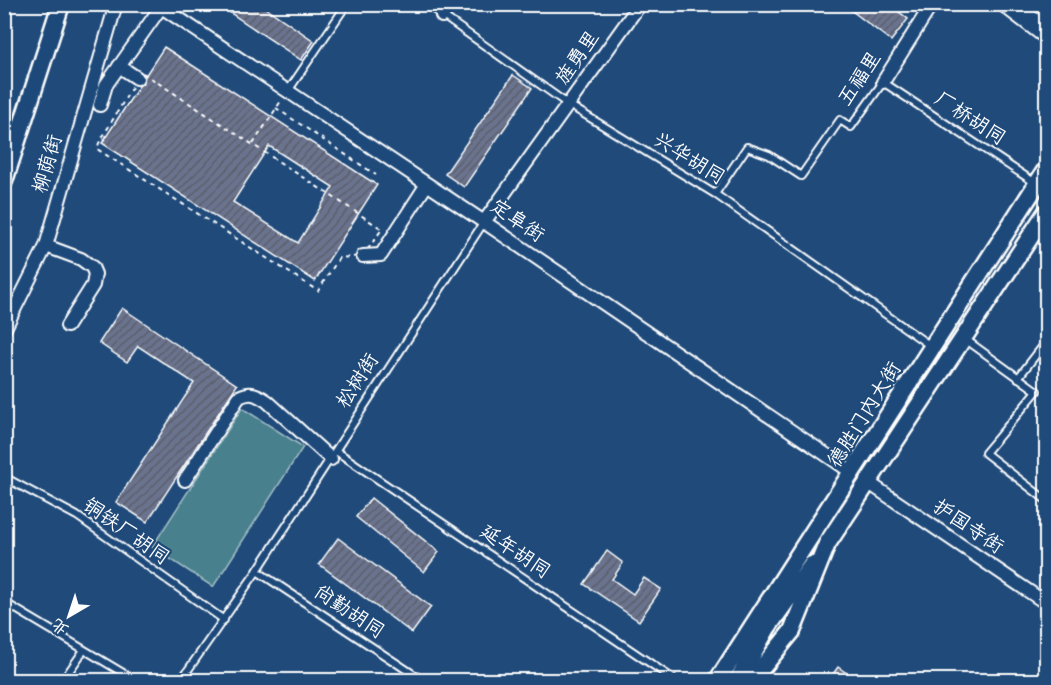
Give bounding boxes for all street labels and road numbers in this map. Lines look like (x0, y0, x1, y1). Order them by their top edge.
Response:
street label: 旌勇里 (550, 26, 606, 90)
street label: 五福里 (832, 47, 888, 111)
street label: 厂桥胡同 (929, 86, 1011, 152)
street label: 兴华胡同 (648, 126, 730, 192)
street label: 柳荫街 (27, 131, 69, 197)
street label: 定阜街 (485, 193, 549, 249)
street label: 松树街 (330, 348, 386, 414)
street label: 德胜门内大街 (822, 357, 908, 473)
street label: 铜铁厂胡同 (77, 492, 175, 572)
street label: 护国寺街 (927, 493, 1009, 561)
street label: 延年胡同 (474, 518, 556, 586)
street label: 尚勤胡同 (308, 578, 390, 646)

